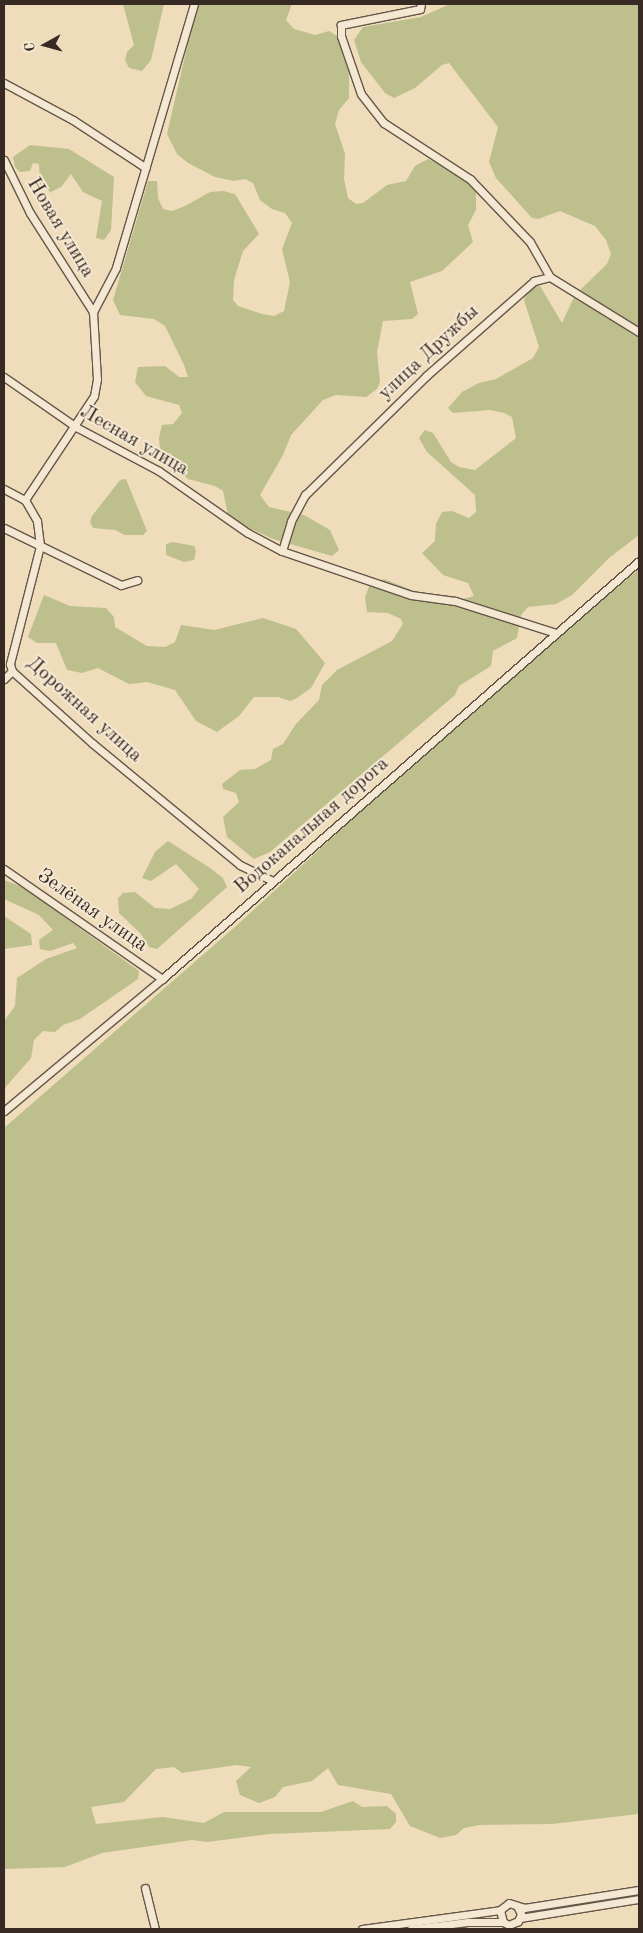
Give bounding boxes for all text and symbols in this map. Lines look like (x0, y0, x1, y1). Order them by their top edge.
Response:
north arrow (20, 20, 70, 70)
text: С (23, 41, 38, 52)
street label: Новая улица (21, 174, 99, 282)
street label: улица Дружбы (374, 300, 484, 406)
street label: Лесная улица (75, 400, 193, 482)
street label: Дорожная улица (21, 652, 147, 768)
street label: Водоканальная дорога (230, 752, 394, 900)
street label: Зелёная улица (32, 864, 152, 958)

